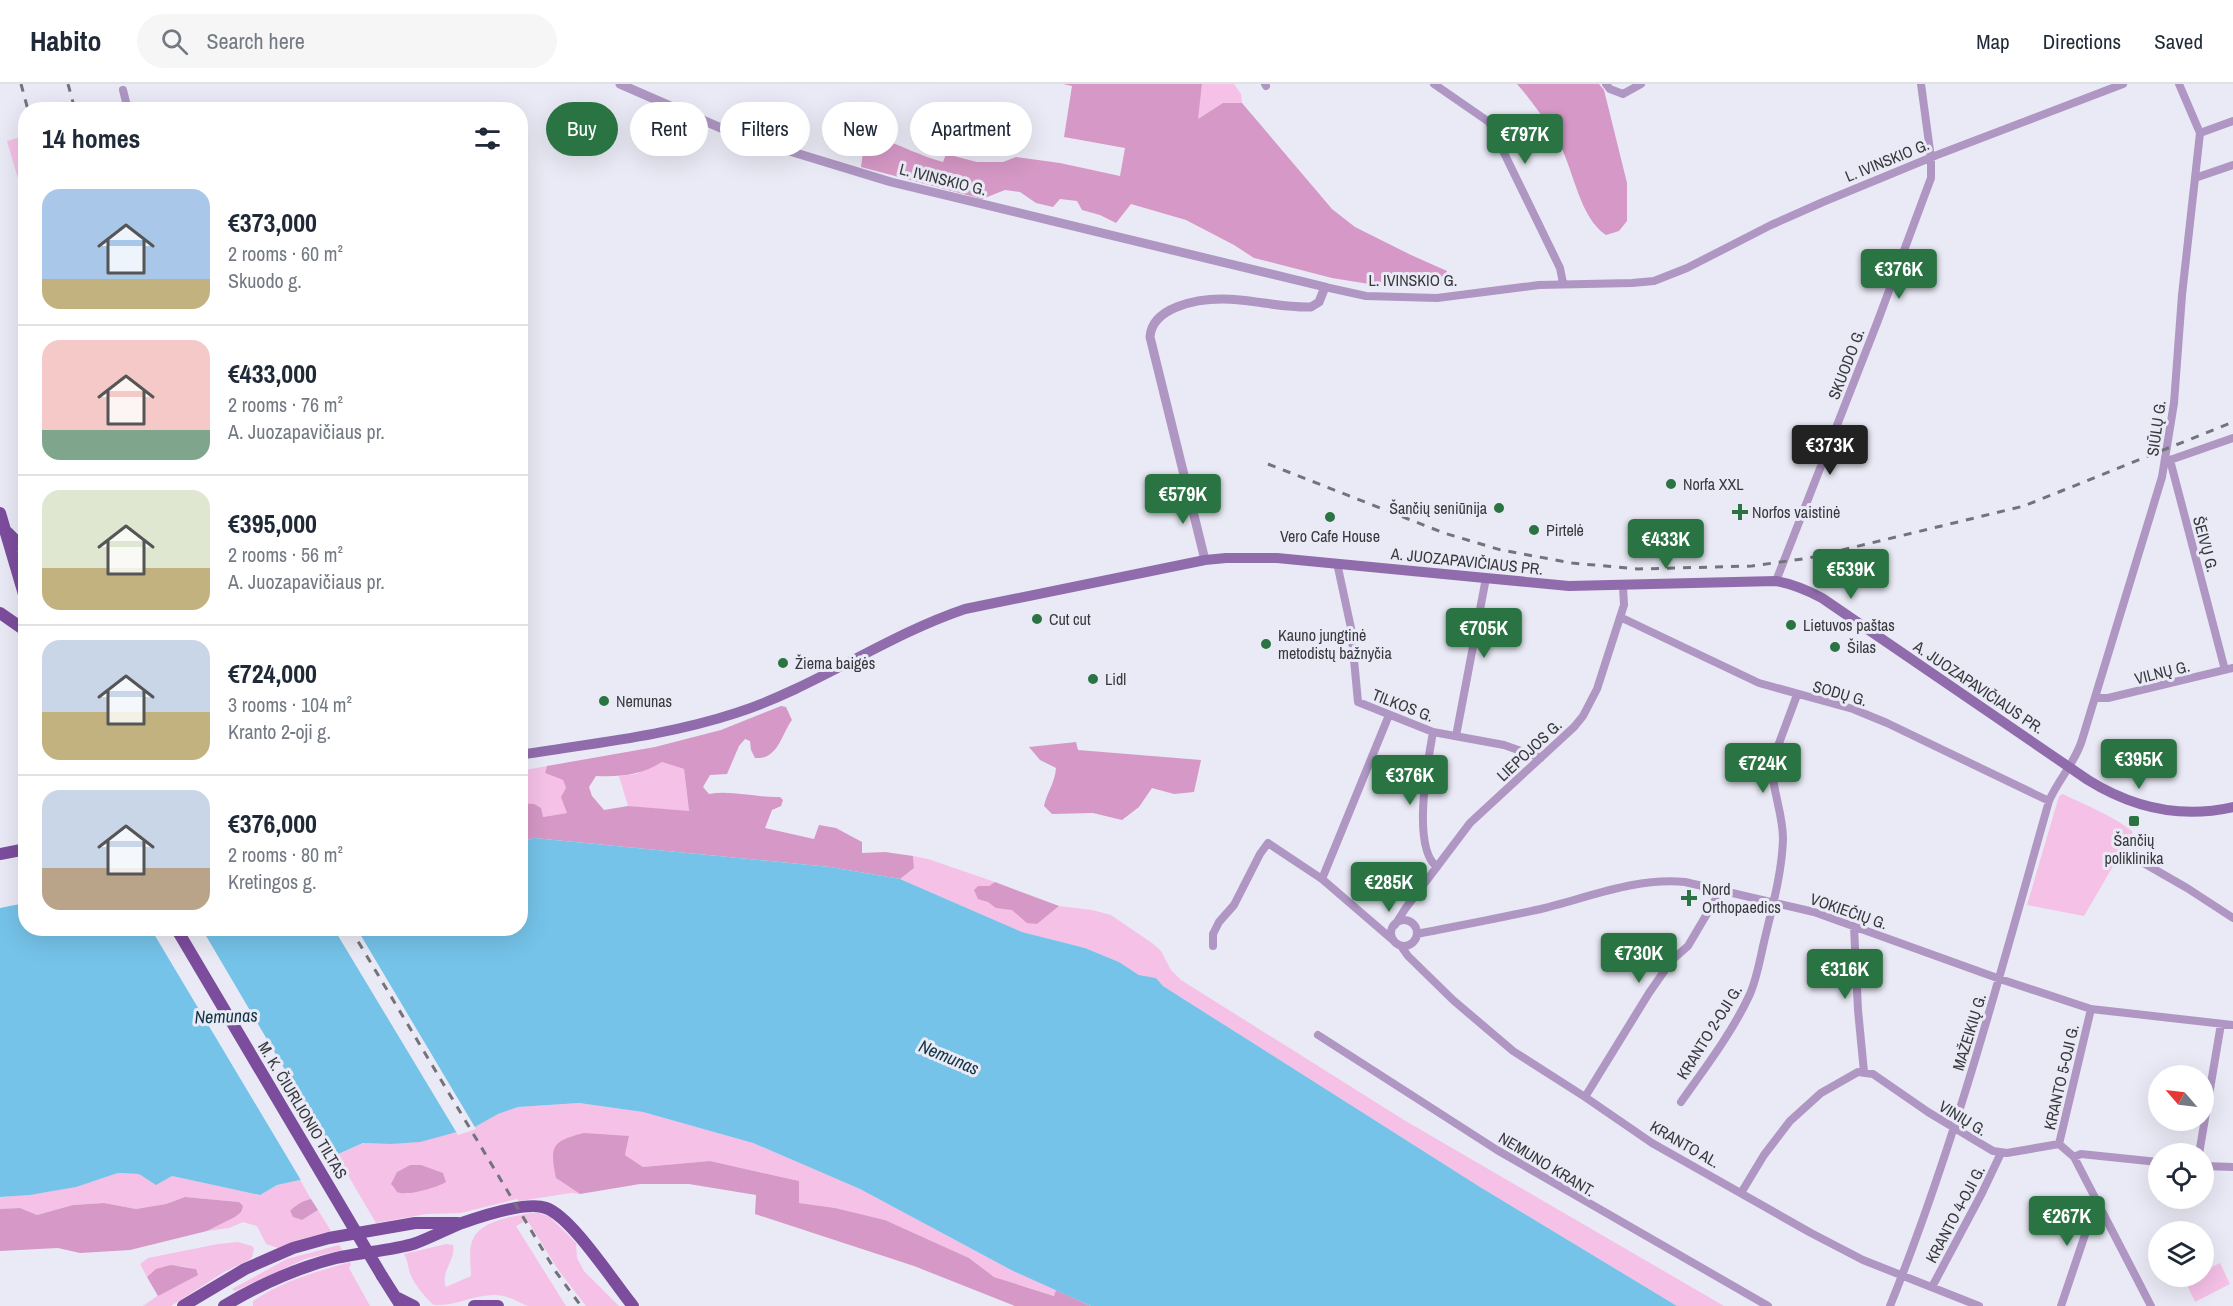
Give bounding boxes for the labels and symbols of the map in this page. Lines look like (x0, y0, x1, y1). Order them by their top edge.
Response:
pin: €797K (1483, 114, 1567, 165)
street label: L. IVINSKIO G. (1842, 133, 1932, 187)
street label: L. IVINSKIO G. (897, 158, 989, 200)
pin: €376K (1857, 249, 1941, 300)
street label: L. IVINSKIO G. (1369, 269, 1457, 291)
street label: SKUODO G. (1822, 325, 1870, 403)
street label: SIŪLŲ G. (2141, 399, 2171, 457)
pin: €373K (1788, 425, 1872, 476)
place label: Norfa XXL (1683, 473, 1744, 495)
pin: €579K (1141, 474, 1225, 525)
marker: Norfa XXL (1664, 477, 1678, 491)
place label: Šančių seniūnija (1389, 497, 1488, 519)
marker: Šančių seniūnija (1492, 501, 1506, 515)
place label: Norfos vaistinė (1752, 501, 1840, 523)
marker: Norfos vaistinė (1733, 505, 1747, 519)
marker: Vero Cafe House (1323, 510, 1337, 524)
street label: ŠEIVŲ G. (2188, 514, 2224, 574)
place label: Pirtelė (1546, 519, 1584, 541)
pin: €433K (1624, 519, 1708, 570)
marker: Pirtelė (1527, 523, 1541, 537)
place label: Vero Cafe House (1280, 525, 1380, 547)
street label: A. JUOZAPAVIČIAUS PR. (1389, 542, 1544, 580)
pin: €539K (1809, 549, 1893, 600)
place label: Cut cut (1049, 608, 1091, 630)
pin: €705K (1442, 608, 1526, 659)
marker: Cut cut (1030, 612, 1044, 626)
place label: Lietuvos paštas (1803, 614, 1895, 636)
marker: Lietuvos paštas (1784, 618, 1798, 632)
place label: Kauno jungtinė metodistų bažnyčia (1278, 624, 1392, 664)
street label: A. JUOZAPAVIČIAUS PR. (1909, 635, 2048, 739)
place label: Šilas (1847, 636, 1876, 658)
marker: Kauno jungtinė metodistų bažnyčia (1259, 637, 1273, 651)
marker: Šilas (1828, 640, 1842, 654)
place label: Žiema baigės (795, 652, 875, 674)
street label: VILNŲ G. (2132, 655, 2192, 689)
marker: Žiema baigės (776, 656, 790, 670)
place label: Lidl (1105, 668, 1126, 690)
marker: Lidl (1086, 672, 1100, 686)
street label: SODŲ G. (1810, 675, 1870, 711)
street label: TILKOS G. (1369, 683, 1437, 727)
place label: Nemunas (616, 690, 672, 712)
marker: Nemunas (597, 694, 611, 708)
street label: LIEPOJOS G. (1492, 714, 1566, 786)
pin: €395K (2097, 739, 2181, 790)
pin: €724K (1721, 743, 1805, 794)
pin: €376K (1368, 755, 1452, 806)
marker: Šančių poliklinika (2127, 814, 2141, 828)
place label: Šančių poliklinika (2104, 829, 2164, 869)
pin: €285K (1347, 862, 1431, 913)
place label: Nord Orthopaedics (1702, 878, 1781, 918)
street label: VOKIEČIŲ G. (1807, 888, 1891, 934)
marker: Nord Orthopaedics (1680, 889, 1698, 907)
pin: €730K (1597, 933, 1681, 984)
pin: €316K (1803, 949, 1887, 1000)
street label: KRANTO 2-OJI G. (1671, 981, 1747, 1083)
street label: MAŽEIKIŲ G. (1947, 991, 1991, 1073)
water label: Nemunas (194, 1002, 258, 1030)
street label: KRANTO 5-OJI G. (2038, 1022, 2084, 1132)
water label: Nemunas (915, 1033, 983, 1081)
street label: M. K. ČIURLIONIO TILTAS (253, 1037, 353, 1183)
north arrow (2148, 1065, 2214, 1131)
street label: VINIŲ G. (1935, 1095, 1991, 1141)
street label: KRANTO AL. (1646, 1115, 1724, 1173)
street label: NEMUNO KRANT. (1495, 1127, 1599, 1201)
street label: KRANTO 4-OJI G. (1920, 1161, 1990, 1267)
pin: €267K (2025, 1196, 2109, 1247)

